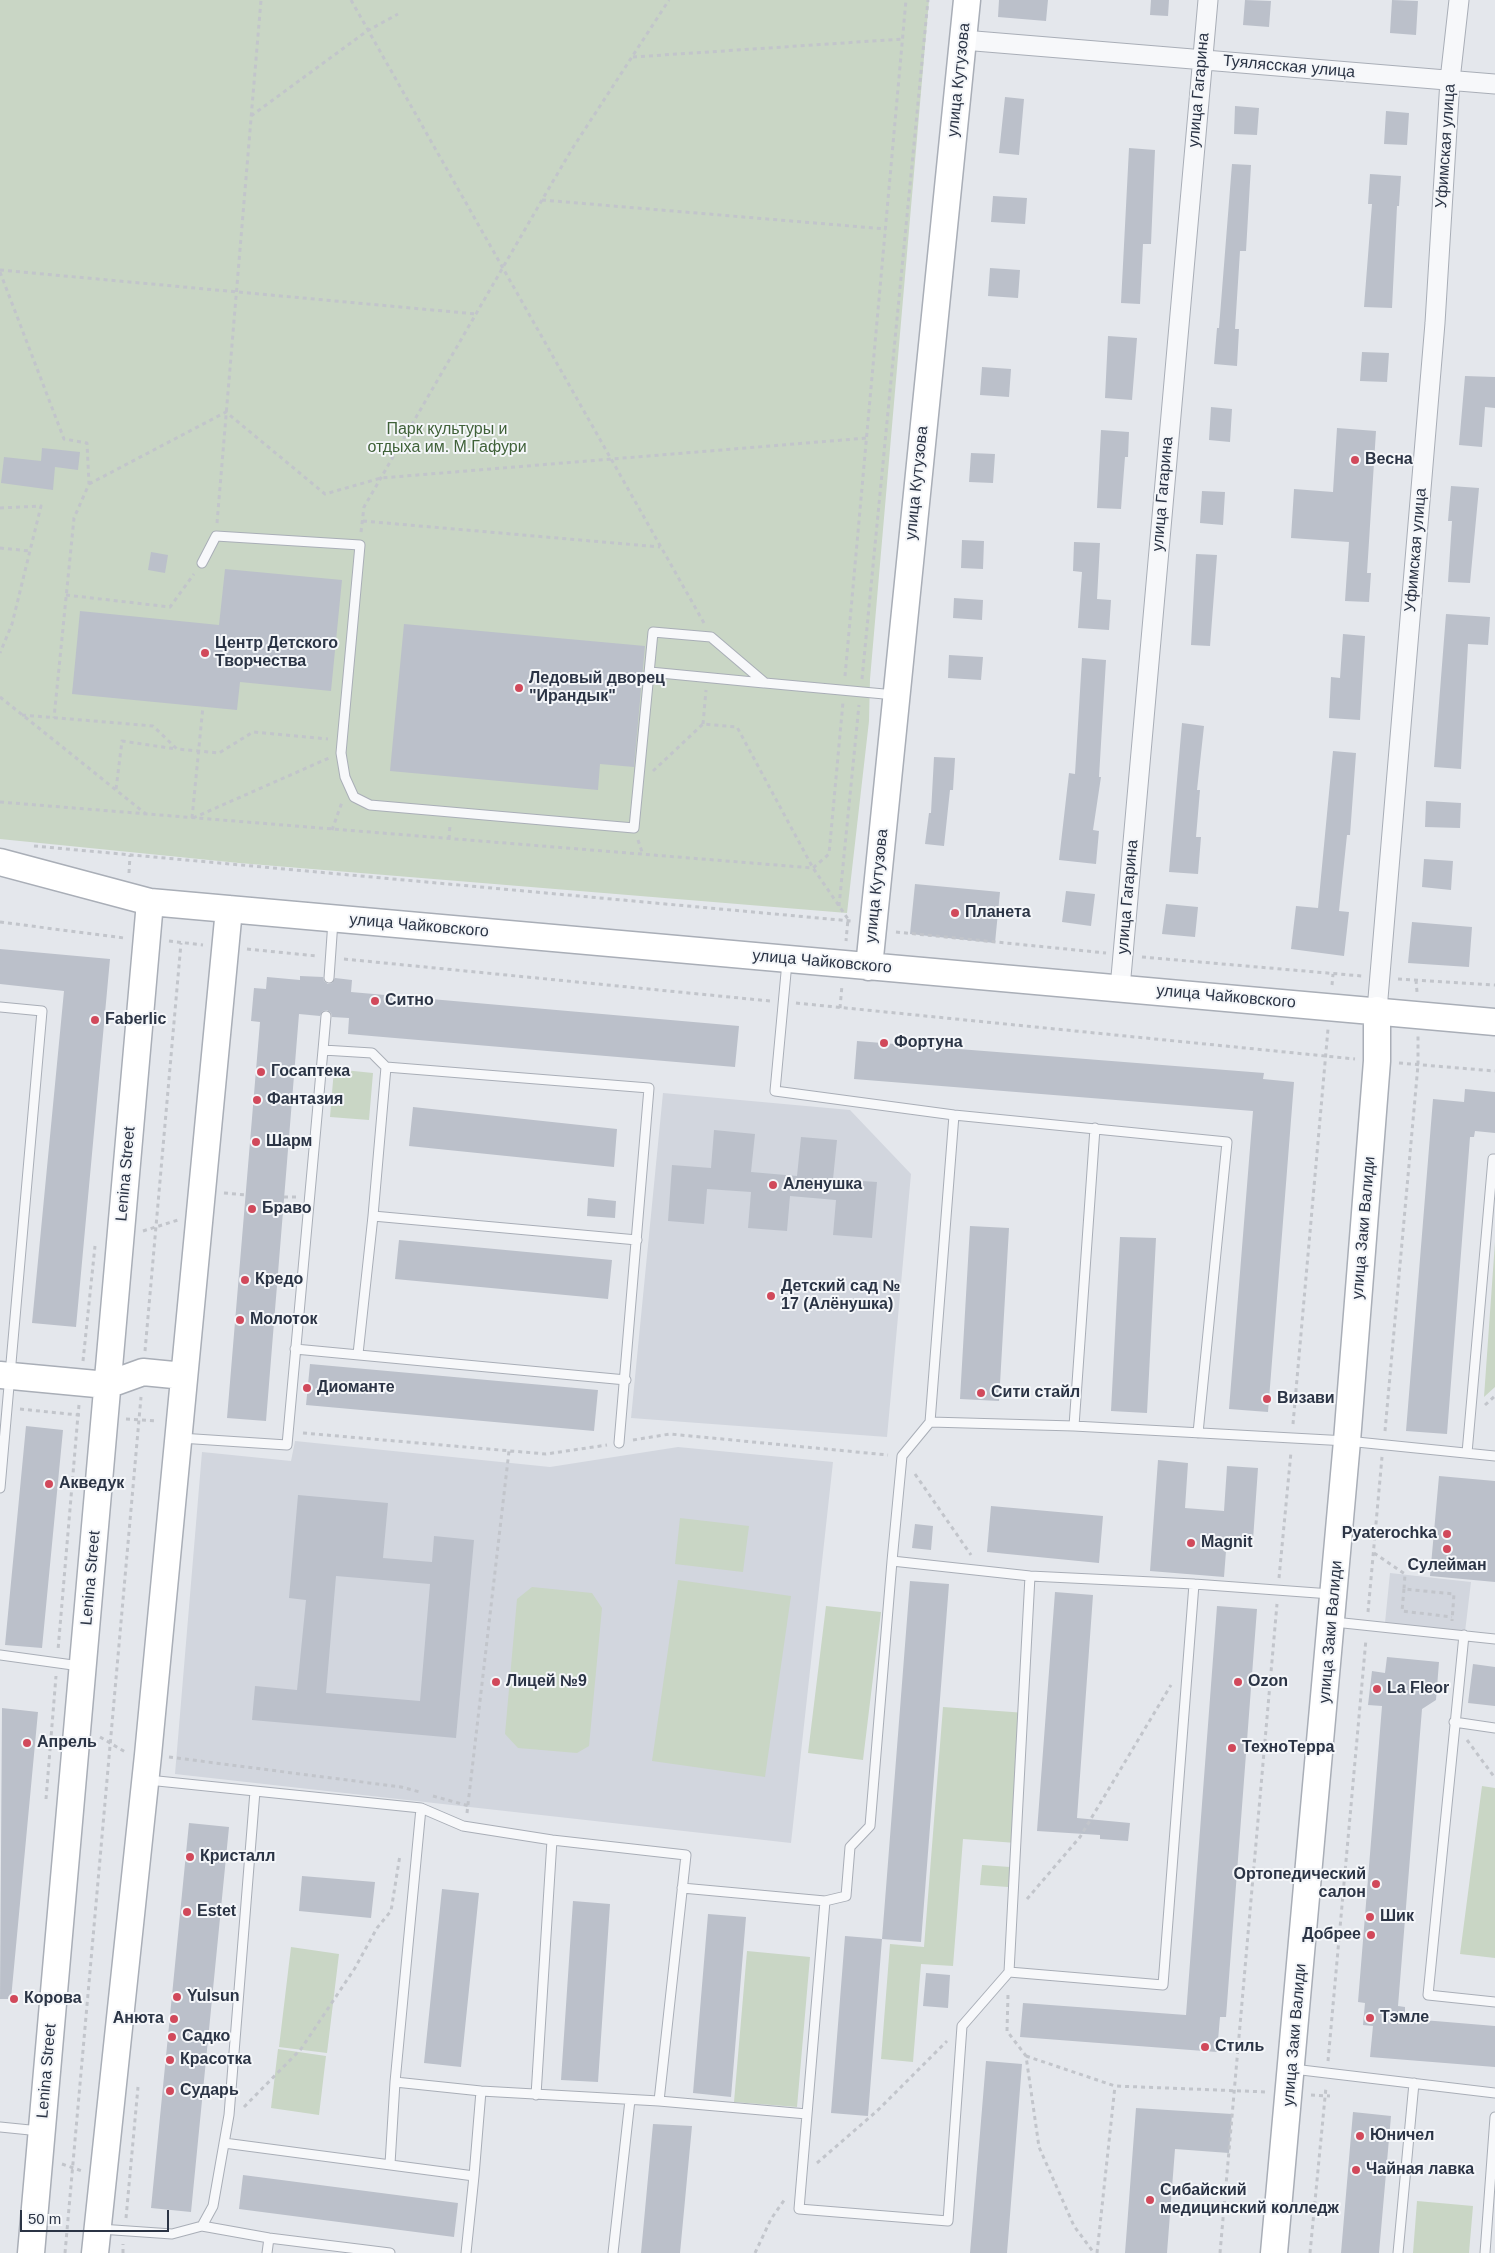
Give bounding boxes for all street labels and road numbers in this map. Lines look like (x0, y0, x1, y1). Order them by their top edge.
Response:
street label: улица Кутузова (943, 22, 975, 138)
street label: улица Гагарина (1184, 32, 1214, 148)
street label: Туялясская улица (1222, 52, 1356, 82)
street label: Уфимская улица (1432, 83, 1460, 209)
street label: улица Кутузова (901, 425, 933, 541)
street label: улица Гагарина (1148, 436, 1178, 552)
street label: Уфимская улица (1401, 487, 1431, 613)
street label: улица Кутузова (861, 828, 893, 944)
street label: улица Гагарина (1113, 839, 1143, 955)
street label: улица Чайковского (349, 910, 489, 942)
street label: улица Чайковского (752, 946, 892, 978)
street label: улица Чайковского (1156, 981, 1296, 1013)
street label: Lenina Street (112, 1126, 140, 1222)
street label: улица Заки Валиди (1348, 1156, 1380, 1300)
street label: Lenina Street (77, 1530, 105, 1626)
street label: улица Заки Валиди (1315, 1560, 1347, 1704)
street label: улица Заки Валиди (1279, 1963, 1311, 2107)
street label: Lenina Street (33, 2023, 61, 2119)

